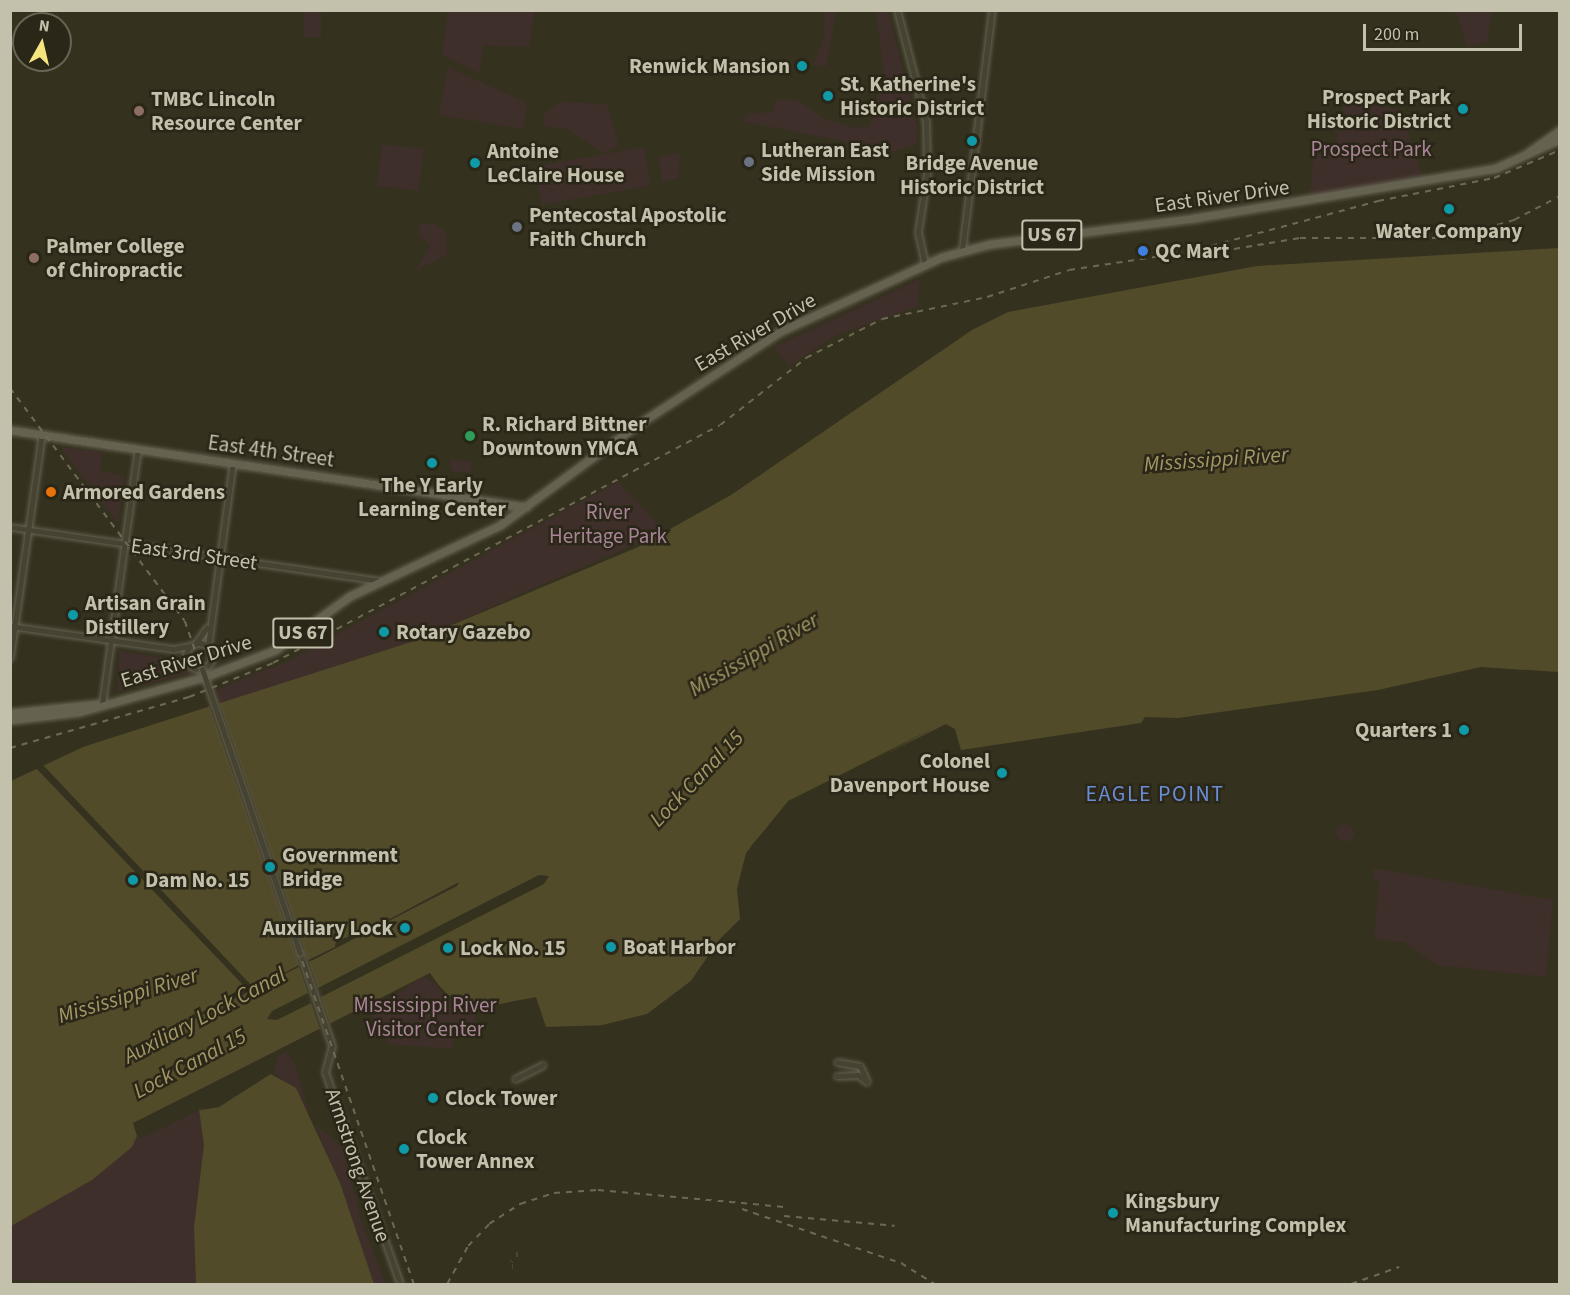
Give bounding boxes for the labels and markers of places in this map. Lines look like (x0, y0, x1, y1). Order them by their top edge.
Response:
place label: Renwick Mansion (629, 53, 790, 79)
marker: Renwick Mansion (795, 59, 809, 73)
place label: St. Katherine's Historic District (840, 71, 984, 121)
place label: Prospect Park Historic District (1307, 84, 1451, 134)
place label: TMBC Lincoln Resource Center (151, 86, 302, 136)
marker: St. Katherine's Historic District (821, 89, 835, 103)
marker: Prospect Park Historic District (1456, 102, 1470, 116)
marker: TMBC Lincoln Resource Center (132, 104, 146, 118)
marker: Bridge Avenue Historic District (965, 134, 979, 148)
place label: Lutheran East Side Mission (761, 137, 889, 187)
place label: Antoine LeClaire House (487, 138, 625, 188)
place label: Bridge Avenue Historic District (900, 150, 1044, 200)
marker: Lutheran East Side Mission (742, 155, 756, 169)
marker: Antoine LeClaire House (468, 156, 482, 170)
place label: Pentecostal Apostolic Faith Church (529, 202, 727, 252)
marker: Water Company (1442, 202, 1456, 216)
place label: Water Company (1376, 218, 1522, 244)
marker: Pentecostal Apostolic Faith Church (510, 220, 524, 234)
place label: Palmer College of Chiropractic (46, 233, 185, 283)
place label: QC Mart (1155, 238, 1229, 264)
marker: QC Mart (1136, 244, 1150, 258)
marker: Palmer College of Chiropractic (27, 251, 41, 265)
place label: R. Richard Bittner Downtown YMCA (482, 411, 647, 461)
marker: R. Richard Bittner Downtown YMCA (463, 429, 477, 443)
marker: The Y Early Learning Center (425, 456, 439, 470)
place label: The Y Early Learning Center (358, 472, 506, 522)
place label: Armored Gardens (63, 479, 225, 505)
marker: Armored Gardens (44, 485, 58, 499)
place label: Artisan Grain Distillery (85, 590, 206, 640)
marker: Artisan Grain Distillery (66, 608, 80, 622)
place label: Rotary Gazebo (396, 619, 531, 645)
marker: Rotary Gazebo (377, 625, 391, 639)
place label: Quarters 1 (1355, 717, 1452, 743)
marker: Quarters 1 (1457, 723, 1471, 737)
place label: Colonel Davenport House (830, 748, 990, 798)
marker: Colonel Davenport House (995, 766, 1009, 780)
place label: Government Bridge (282, 842, 398, 892)
marker: Government Bridge (263, 860, 277, 874)
place label: Dam No. 15 (145, 867, 250, 893)
marker: Dam No. 15 (126, 873, 140, 887)
place label: Auxiliary Lock (262, 915, 393, 941)
marker: Auxiliary Lock (398, 921, 412, 935)
place label: Boat Harbor (623, 934, 736, 960)
place label: Lock No. 15 (460, 935, 566, 961)
marker: Boat Harbor (604, 940, 618, 954)
marker: Lock No. 15 (441, 941, 455, 955)
place label: Clock Tower (445, 1085, 557, 1111)
marker: Clock Tower (426, 1091, 440, 1105)
place label: Clock Tower Annex (416, 1124, 535, 1174)
marker: Clock Tower Annex (397, 1142, 411, 1156)
place label: Kingsbury Manufacturing Complex (1125, 1188, 1346, 1238)
marker: Kingsbury Manufacturing Complex (1106, 1206, 1120, 1220)

